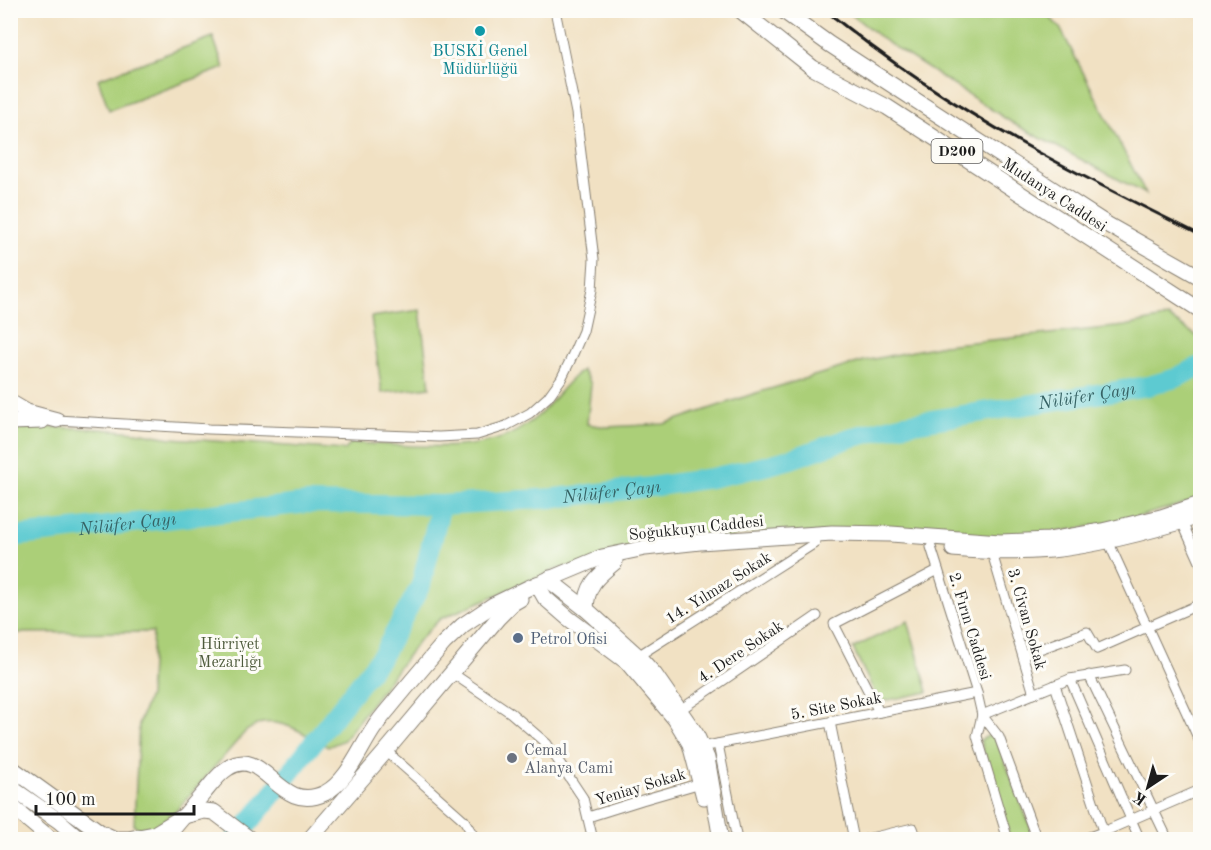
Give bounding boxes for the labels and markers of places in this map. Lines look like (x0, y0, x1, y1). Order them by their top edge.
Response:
marker: BUSKİ Genel Müdürlüğü (473, 24, 487, 38)
place label: BUSKİ Genel Müdürlüğü (432, 40, 528, 78)
marker: Petrol Ofisi (511, 631, 525, 645)
place label: Petrol Ofisi (530, 632, 607, 648)
place label: Cemal Alanya Cami (524, 743, 613, 777)
marker: Cemal Alanya Cami (505, 751, 519, 765)

